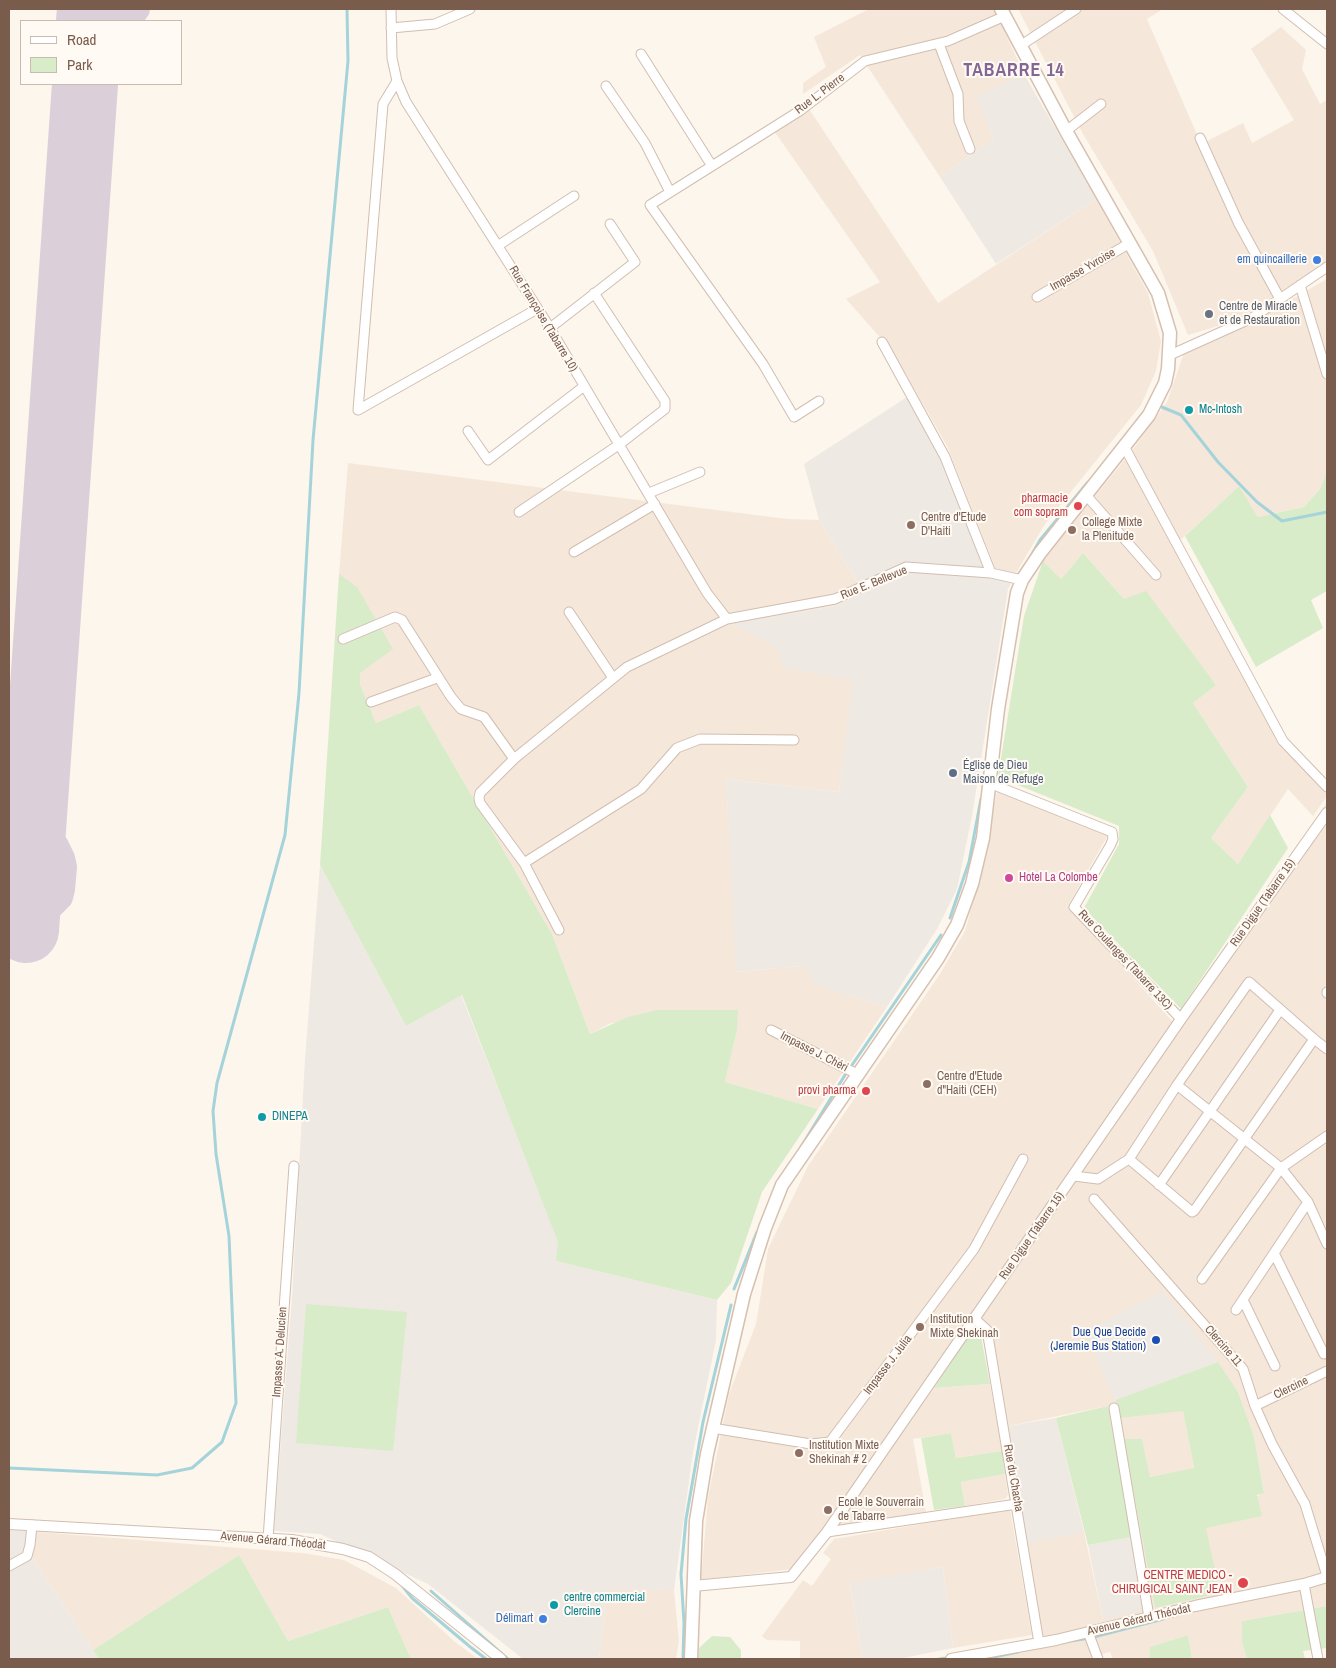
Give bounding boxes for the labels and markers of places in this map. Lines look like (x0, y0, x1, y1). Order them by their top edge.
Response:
place label: em quincaillerie (1237, 253, 1307, 267)
marker: em quincaillerie (1311, 254, 1323, 266)
place label: Centre de Miracle et de Restauration (1219, 300, 1300, 328)
marker: Centre de Miracle et de Restauration (1203, 308, 1215, 320)
place label: Mc-Intosh (1199, 403, 1242, 417)
marker: Mc-Intosh (1183, 404, 1195, 416)
place label: pharmacie com sopram (1014, 492, 1068, 520)
marker: pharmacie com sopram (1072, 500, 1084, 512)
place label: Centre d'Etude D'Haiti (921, 511, 986, 539)
place label: College Mixte la Plenitude (1082, 516, 1142, 544)
marker: Centre d'Etude D'Haiti (905, 519, 917, 531)
marker: College Mixte la Plenitude (1066, 524, 1078, 536)
place label: Église de Dieu Maison de Refuge (963, 759, 1043, 787)
marker: Église de Dieu Maison de Refuge (947, 767, 959, 779)
place label: Hotel La Colombe (1019, 871, 1098, 885)
marker: Hotel La Colombe (1003, 872, 1015, 884)
place label: Centre d'Etude d"Haiti (CEH) (937, 1070, 1002, 1098)
marker: Centre d'Etude d"Haiti (CEH) (921, 1078, 933, 1090)
place label: provi pharma (798, 1084, 856, 1098)
marker: provi pharma (860, 1085, 872, 1097)
place label: DINEPA (272, 1110, 308, 1124)
marker: DINEPA (256, 1111, 268, 1123)
place label: Institution Mixte Shekinah (930, 1313, 998, 1341)
marker: Institution Mixte Shekinah (914, 1321, 926, 1333)
place label: Due Que Decide (Jeremie Bus Station) (1050, 1326, 1146, 1354)
marker: Due Que Decide (Jeremie Bus Station) (1150, 1334, 1162, 1346)
place label: Institution Mixte Shekinah # 2 (809, 1439, 879, 1467)
marker: Institution Mixte Shekinah # 2 (793, 1447, 805, 1459)
place label: Ecole le Souverrain de Tabarre (838, 1496, 924, 1524)
marker: Ecole le Souverrain de Tabarre (822, 1504, 834, 1516)
place label: CENTRE MEDICO - CHIRUGICAL SAINT JEAN (1112, 1569, 1232, 1597)
marker: CENTRE MEDICO - CHIRUGICAL SAINT JEAN (1236, 1576, 1250, 1590)
place label: centre commercial Clercine (564, 1591, 645, 1619)
marker: centre commercial Clercine (548, 1599, 560, 1611)
place label: Délimart (496, 1612, 533, 1626)
marker: Délimart (537, 1613, 549, 1625)

